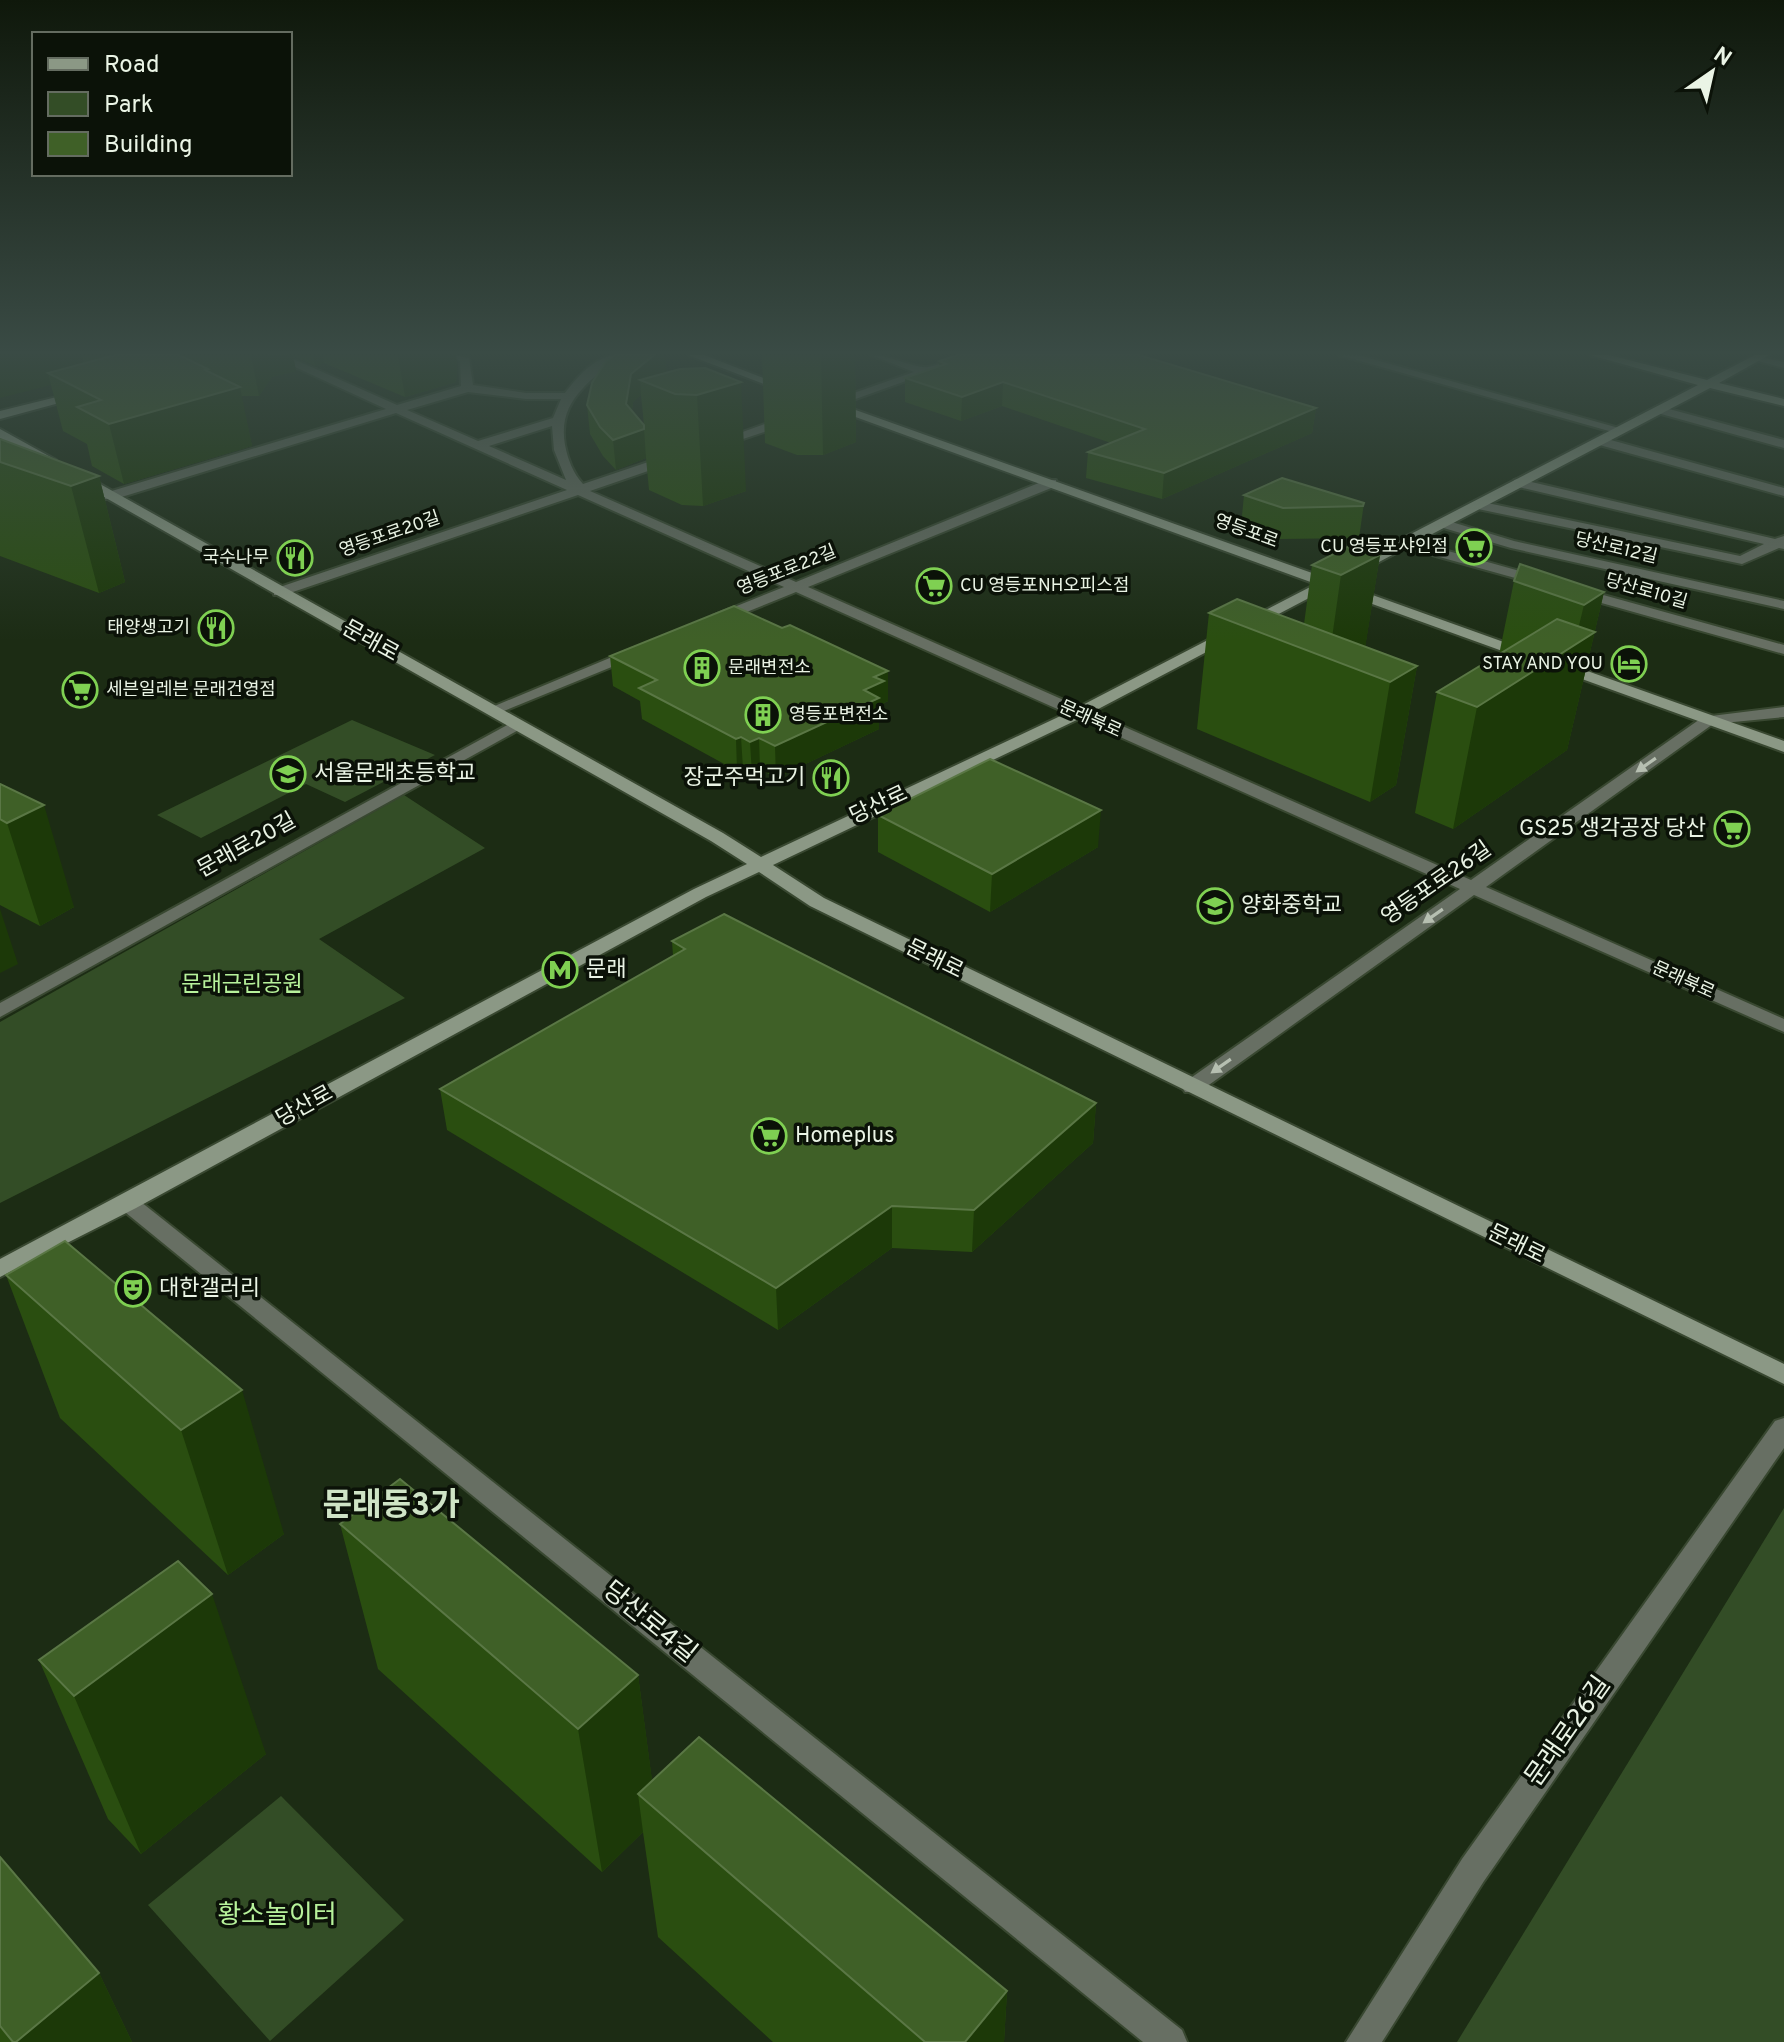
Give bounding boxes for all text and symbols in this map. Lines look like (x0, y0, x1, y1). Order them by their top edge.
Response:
legend (32, 32, 292, 176)
north arrow (1672, 32, 1752, 112)
text: N (1708, 42, 1736, 73)
text: Road (104, 51, 160, 81)
text: Park (104, 91, 154, 121)
text: Building (104, 131, 193, 161)
street label: 영등포로20길 (336, 507, 444, 563)
street label: 영등포로 (1211, 510, 1281, 554)
supermarket icon: CU 영등포샤인점 (1455, 528, 1493, 566)
street label: 당산로12길 (1572, 528, 1660, 570)
place label: CU 영등포샤인점 (1320, 536, 1448, 559)
restaurant icon: 국수나무 (276, 539, 314, 577)
street label: 영등포로22길 (734, 541, 840, 601)
place label: 국수나무 (203, 547, 269, 570)
supermarket icon: CU 영등포NH오피스점 (915, 567, 953, 605)
street label: 당산로10길 (1602, 569, 1690, 615)
place label: CU 영등포NH오피스점 (960, 575, 1129, 598)
restaurant icon: 태양생고기 (197, 609, 235, 647)
street label: 문래로 (337, 615, 403, 669)
place label: 태양생고기 (107, 617, 190, 640)
hotel icon: STAY AND YOU (1610, 645, 1648, 683)
building icon: 문래변전소 (683, 649, 721, 687)
place label: STAY AND YOU (1482, 653, 1603, 676)
place label: 문래변전소 (728, 657, 811, 680)
supermarket icon: 세븐일레븐 문래건영점 (61, 671, 99, 709)
place label: 세븐일레븐 문래건영점 (106, 679, 276, 702)
building icon: 영등포변전소 (744, 696, 782, 734)
street label: 문래북로 (1055, 696, 1125, 744)
place label: 영등포변전소 (789, 704, 888, 727)
school or university icon: 서울문래초등학교 (269, 755, 307, 793)
one-way arrow (1635, 757, 1656, 772)
restaurant icon: 장군주먹고기 (812, 759, 850, 797)
place label: 서울문래초등학교 (314, 761, 476, 788)
place label: 장군주먹고기 (684, 765, 805, 792)
street label: 당산로 (846, 781, 912, 831)
street label: 문래로20길 (193, 808, 301, 884)
supermarket icon: GS25 생각공장 당산 (1713, 810, 1751, 848)
place label: GS25 생각공장 당산 (1519, 816, 1706, 843)
street label: 영등포로26길 (1377, 836, 1497, 932)
school or university icon: 양화중학교 (1196, 887, 1234, 925)
place label: 양화중학교 (1241, 893, 1342, 920)
one-way arrow (1423, 908, 1444, 923)
street label: 문래로 (901, 935, 967, 985)
metro station icon: 문래 (541, 951, 579, 989)
place label: 문래 (586, 957, 626, 984)
street label: 문래북로 (1648, 957, 1718, 1005)
park label: 문래근린공원 (181, 972, 303, 999)
one-way arrow (1211, 1058, 1232, 1073)
street label: 당산로 (272, 1080, 338, 1134)
supermarket icon: Homeplus (750, 1117, 788, 1155)
place label: Homeplus (795, 1123, 895, 1150)
street label: 문래로 (1483, 1220, 1549, 1270)
theatre icon: 대한갤러리 (114, 1270, 152, 1308)
place label: 대한갤러리 (159, 1276, 260, 1303)
district label: 문래동3가 (323, 1487, 460, 1527)
street label: 당산로4길 (595, 1575, 703, 1671)
street label: 문래로26길 (1519, 1670, 1619, 1794)
park label: 황소놀이터 (217, 1900, 337, 1933)

